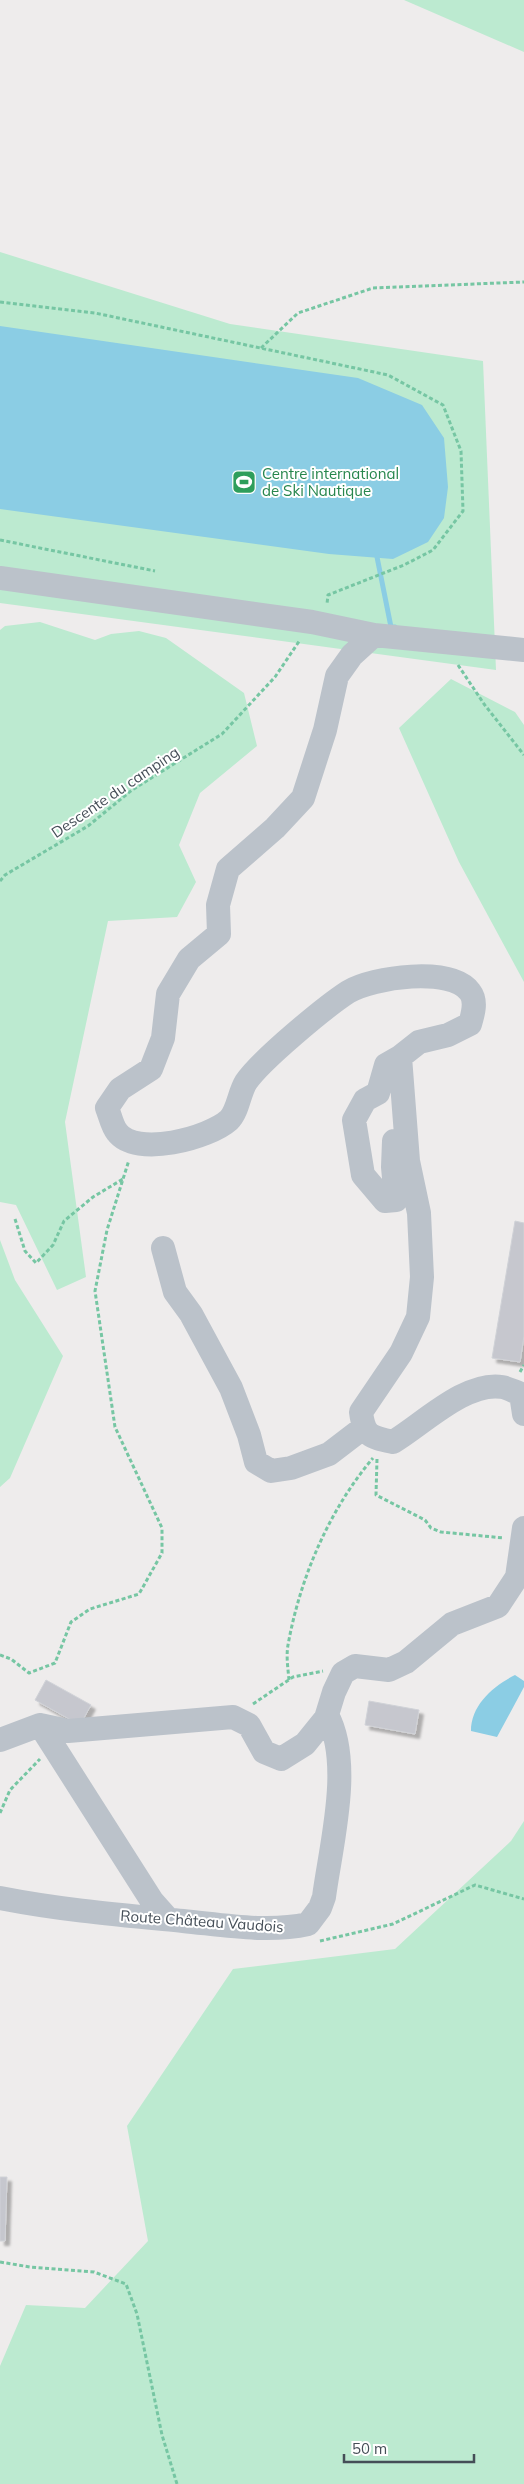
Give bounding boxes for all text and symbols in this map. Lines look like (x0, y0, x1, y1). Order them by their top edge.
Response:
place label: Centre international de Ski Nautique (262, 464, 399, 500)
sports icon: Centre international de Ski Nautique (231, 469, 257, 495)
street label: Descente du camping (48, 742, 182, 842)
street label: Route Château Vaudois (120, 1906, 284, 1936)
scale bar (344, 2432, 474, 2464)
text: 50 m (352, 2439, 387, 2458)

